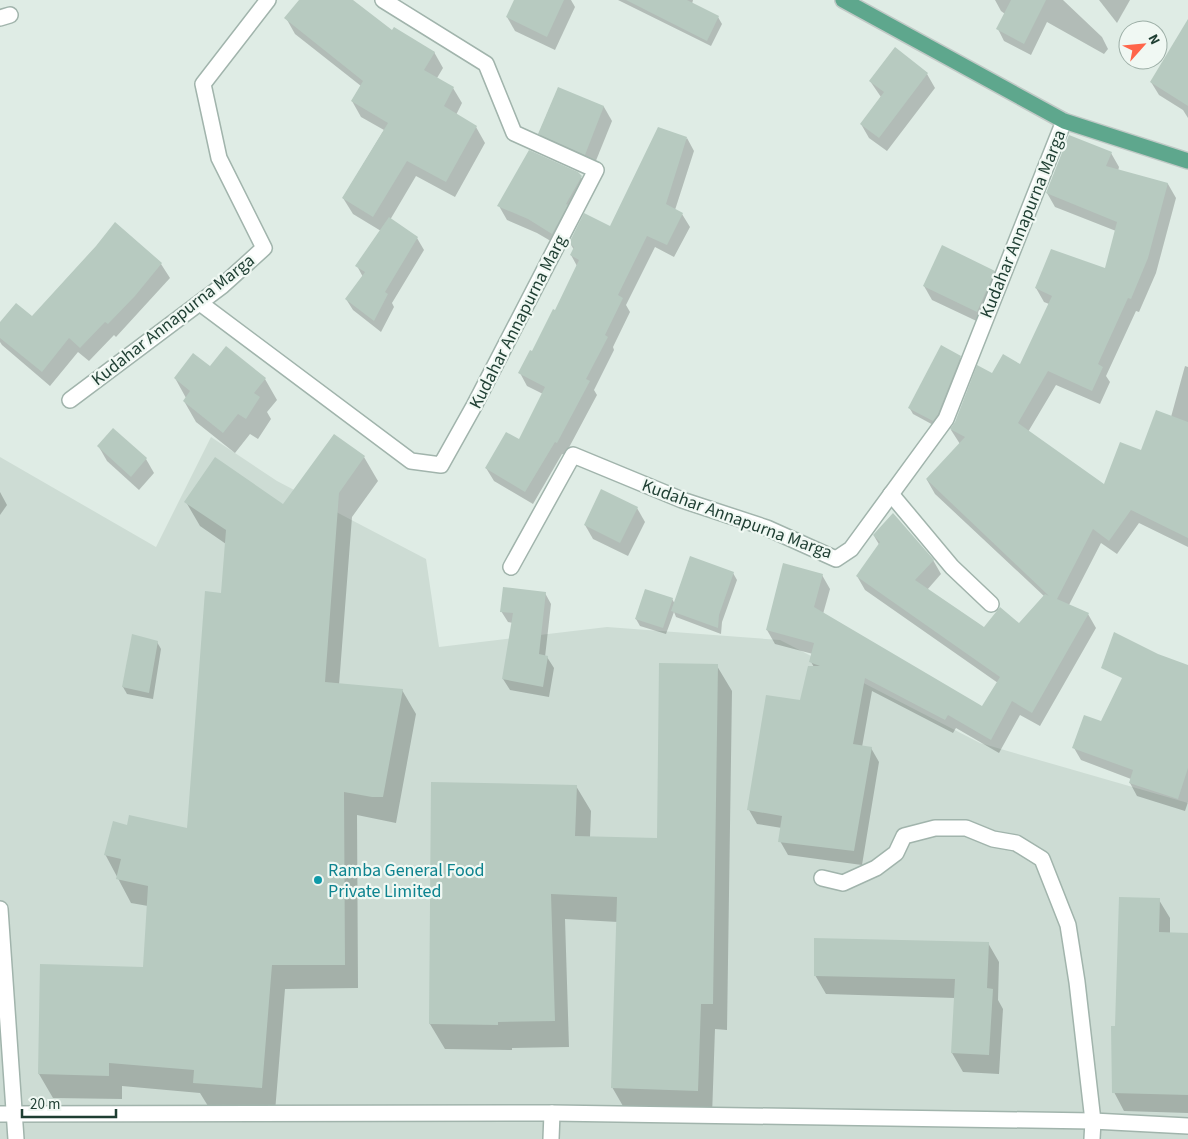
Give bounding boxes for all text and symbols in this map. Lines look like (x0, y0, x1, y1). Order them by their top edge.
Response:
north arrow (1118, 20, 1168, 70)
text: N (1143, 31, 1165, 48)
street label: Kudahar Annapurna Marga (974, 126, 1072, 322)
street label: Kudahar Annapurna Marg (463, 231, 573, 413)
street label: Kudahar Annapurna Marga (86, 248, 260, 392)
street label: Kudahar Annapurna Marga (638, 473, 836, 565)
place label: Ramba General Food Private Limited (328, 858, 485, 904)
marker: Ramba General Food Private Limited (312, 874, 324, 886)
scale bar (22, 1086, 116, 1118)
text: 20 m (30, 1094, 60, 1115)

